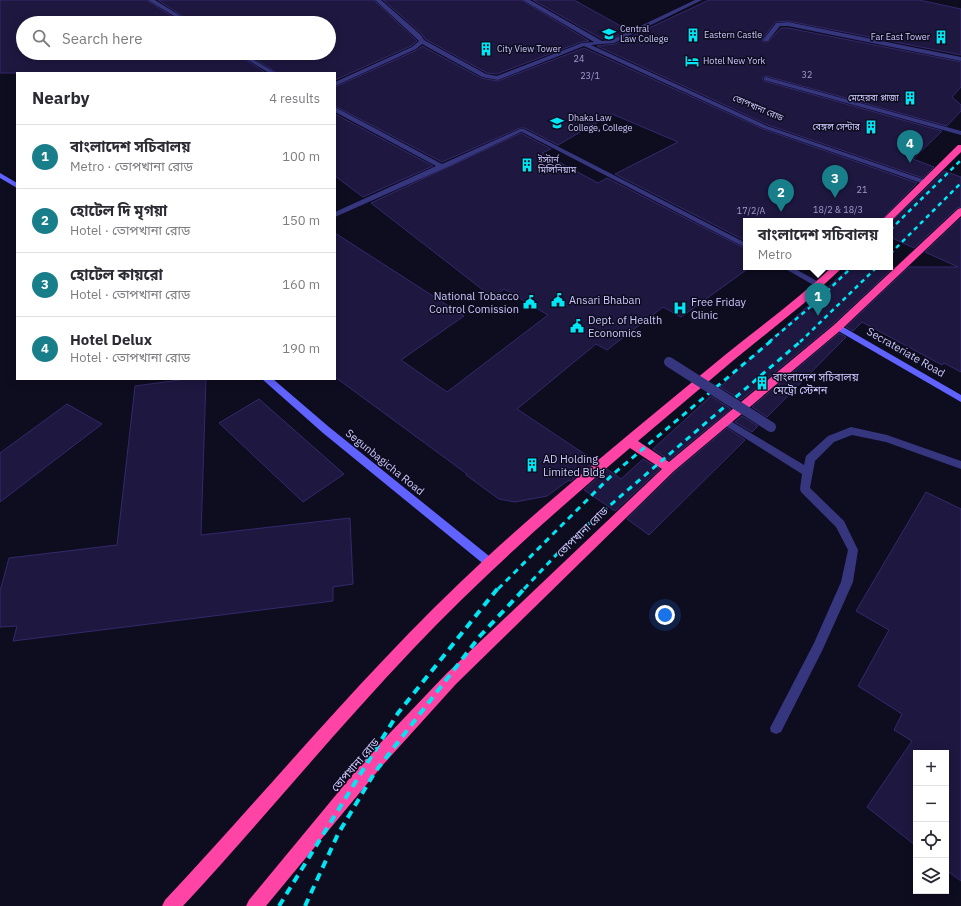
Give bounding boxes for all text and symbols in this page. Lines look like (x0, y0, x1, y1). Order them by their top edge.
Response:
search box (16, 16, 336, 60)
place label: Central Law College (620, 23, 668, 44)
school or university icon: Central Law College (601, 26, 617, 42)
icon: search (30, 27, 52, 49)
building icon: Eastern Castle (685, 27, 701, 43)
text: Search here (62, 29, 142, 48)
place label: Eastern Castle (704, 29, 762, 40)
building icon: Far East Tower (933, 29, 949, 45)
place label: Far East Tower (871, 31, 931, 42)
building icon: City View Tower (478, 41, 494, 57)
place label: City View Tower (497, 43, 562, 54)
house number: 24 (574, 53, 584, 64)
hotel icon: Hotel New York (684, 53, 700, 69)
place label: Hotel New York (703, 55, 766, 66)
house number: 32 (802, 69, 812, 80)
house number: 23/1 (580, 70, 600, 81)
text: Nearby (32, 87, 90, 109)
text: 4 results (269, 90, 320, 107)
building icon: মেহেরবা প্লাজা (902, 90, 918, 106)
street label: তোপখানা রোড (731, 92, 786, 123)
place label: মেহেরবা প্লাজা (848, 92, 900, 103)
place label: Dhaka Law College, College (568, 112, 633, 133)
school or university icon: Dhaka Law College, College (549, 115, 565, 131)
building icon: বেঙ্গল সেন্টার (863, 119, 879, 135)
place label: বেঙ্গল সেন্টার (812, 121, 861, 132)
pin: 4 (897, 130, 923, 163)
text: বাংলাদেশ সচিবালয় (70, 137, 190, 156)
text: 1 (41, 148, 49, 165)
text: 100 m (282, 148, 320, 165)
place label: ইস্টার্ন মিলিনিয়াম (537, 154, 577, 175)
building icon: ইস্টার্ন মিলিনিয়াম (519, 157, 535, 173)
text: Metro · তোপখানা রোড (70, 158, 193, 175)
pin: 3 (822, 165, 848, 198)
pin: 2 (768, 179, 794, 212)
house number: 21 (857, 184, 867, 195)
text: হোটেল দি মৃগয়া (70, 201, 167, 220)
house number: 18/2 & 18/3 (813, 204, 863, 215)
house number: 17/2/A (737, 205, 765, 216)
text: 2 (41, 212, 49, 229)
text: 150 m (282, 212, 320, 229)
popup (743, 218, 893, 270)
text: Hotel · তোপখানা রোড (70, 222, 190, 239)
text: বাংলাদেশ সচিবালয় (758, 225, 878, 244)
text: Metro (758, 246, 792, 263)
text: হোটেল কায়রো (70, 265, 163, 284)
text: 3 (41, 276, 49, 293)
text: 160 m (282, 276, 320, 293)
pin: 1 (805, 283, 831, 316)
text: Hotel · তোপখানা রোড (70, 286, 190, 303)
place label: National Tobacco Control Comission (429, 289, 519, 316)
public building icon: Ansari Bhaban (550, 292, 566, 308)
place label: Ansari Bhaban (569, 293, 641, 307)
public building icon: National Tobacco Control Comission (522, 294, 538, 310)
place label: Free Friday Clinic (691, 295, 746, 322)
hospital icon: Free Friday Clinic (672, 300, 688, 316)
place label: Dept. of Health Economics (588, 313, 662, 340)
public building icon: Dept. of Health Economics (569, 318, 585, 334)
street label: Secrateriate Road (864, 324, 948, 380)
text: Hotel Delux (70, 330, 152, 349)
text: 4 (41, 340, 49, 357)
text: 190 m (282, 340, 320, 357)
text: Hotel · তোপখানা রোড (70, 349, 190, 366)
place label: বাংলাদেশ সচিবালয় মেট্রো স্টেশন (772, 370, 859, 397)
building icon: বাংলাদেশ সচিবালয় মেট্রো স্টেশন (754, 375, 770, 391)
street label: Segunbagicha Road (343, 426, 427, 498)
place label: AD Holding Limited Bldg (543, 452, 605, 479)
building icon: AD Holding Limited Bldg (524, 457, 540, 473)
street label: তোপখানা রোড (553, 504, 611, 560)
your location (655, 605, 675, 625)
street label: তোপখানা রোড (328, 735, 382, 795)
map controls (913, 750, 949, 894)
button: + (913, 750, 949, 786)
button: − (913, 786, 949, 822)
button: locate (913, 822, 949, 858)
button: layers (913, 858, 949, 894)

